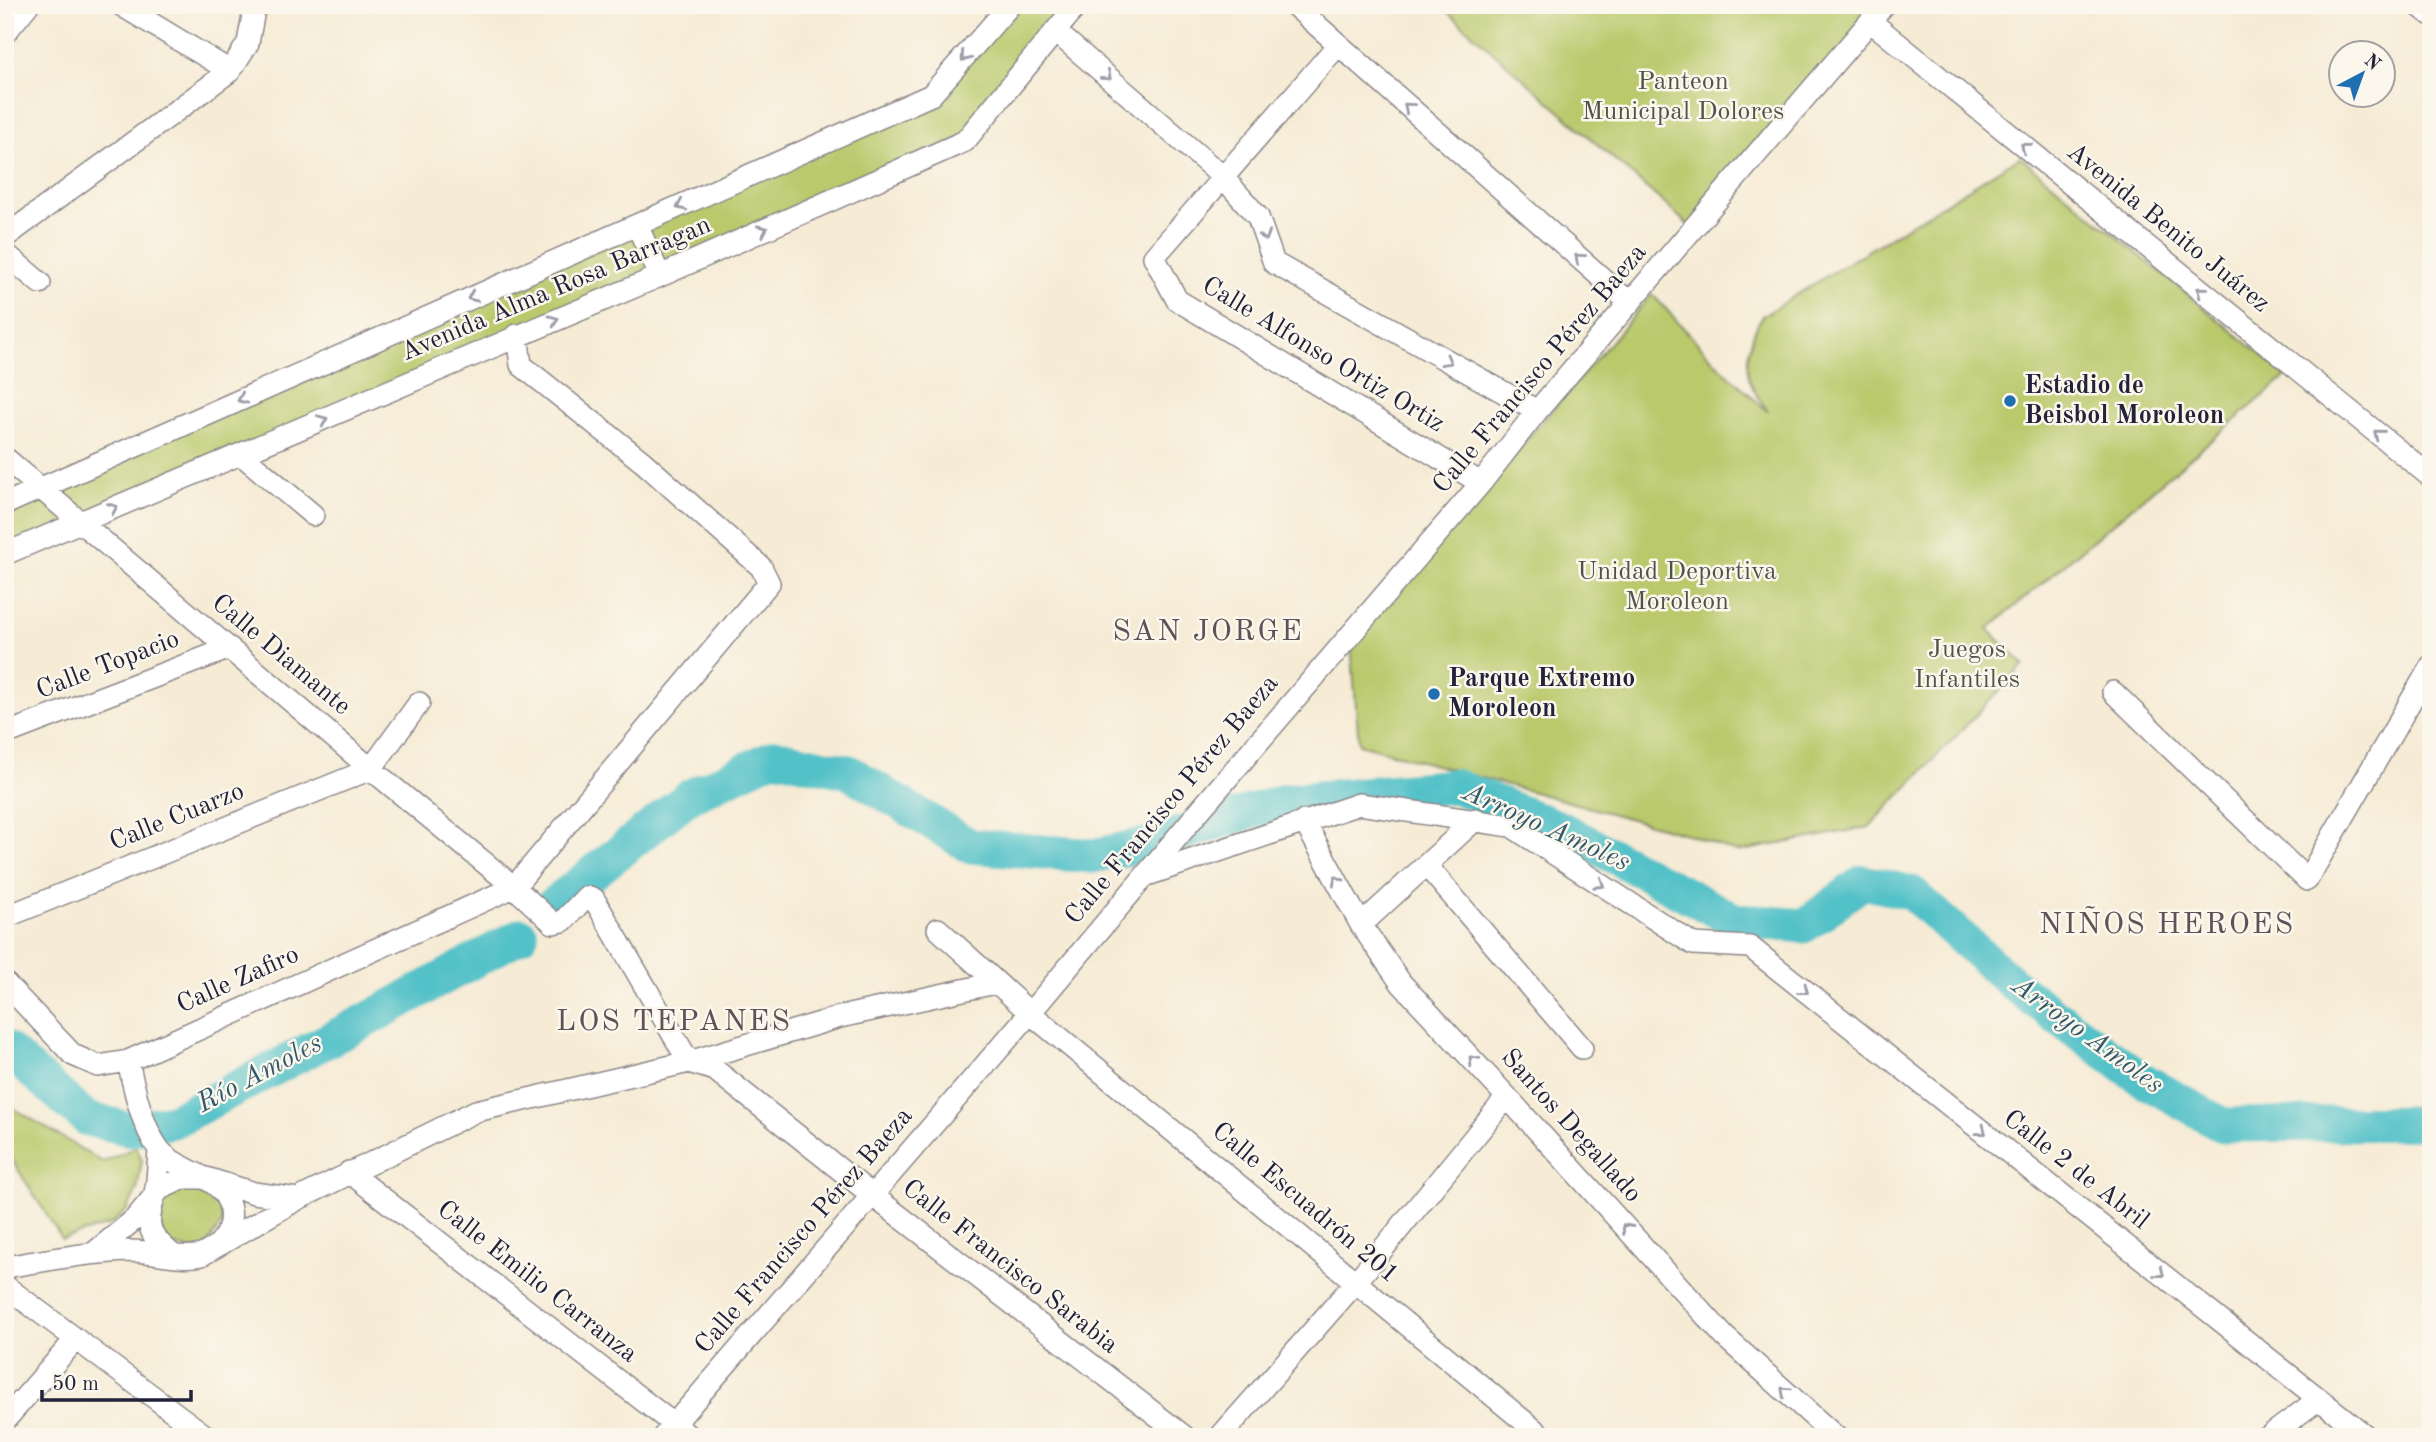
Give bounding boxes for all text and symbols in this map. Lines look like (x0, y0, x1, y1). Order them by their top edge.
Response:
north arrow (2328, 38, 2398, 108)
one-way arrow (961, 48, 973, 61)
text: N (2360, 51, 2384, 75)
one-way arrow (1099, 68, 1112, 80)
park label: Panteon Municipal Dolores (1582, 69, 1784, 125)
one-way arrow (1403, 103, 1416, 116)
street label: Avenida Benito Juárez (2062, 138, 2274, 318)
one-way arrow (2020, 143, 2033, 155)
one-way arrow (675, 197, 687, 211)
street label: Avenida Alma Rosa Barragan (397, 212, 715, 366)
one-way arrow (756, 224, 768, 238)
one-way arrow (1257, 230, 1271, 242)
street label: Calle Francisco Pérez Baeza (1428, 239, 1652, 499)
one-way arrow (1574, 254, 1587, 266)
street label: Calle Alfonso Ortiz Ortiz (1197, 272, 1449, 438)
one-way arrow (2197, 286, 2209, 299)
one-way arrow (467, 289, 480, 303)
one-way arrow (547, 314, 559, 328)
one-way arrow (1440, 353, 1453, 366)
place label: Estadio de Beisbol Moroleon (2024, 373, 2224, 429)
one-way arrow (237, 391, 249, 405)
marker: Estadio de Beisbol Moroleon (2002, 393, 2018, 409)
one-way arrow (315, 414, 328, 428)
one-way arrow (2373, 430, 2385, 443)
one-way arrow (106, 503, 118, 517)
park label: Unidad Deportiva Moroleon (1577, 559, 1777, 615)
street label: Calle Diamante (207, 590, 355, 720)
district label: SAN JORGE (1112, 617, 1304, 647)
street label: Calle Topacio (33, 626, 183, 704)
park label: Juegos Infantiles (1914, 637, 2020, 693)
place label: Parque Extremo Moroleon (1448, 666, 1635, 722)
street label: Calle Francisco Pérez Baeza (1060, 670, 1284, 930)
marker: Parque Extremo Moroleon (1426, 686, 1442, 702)
street label: Calle Cuarzo (106, 778, 248, 856)
water label: Arroyo Amoles (1456, 778, 1634, 877)
one-way arrow (1332, 875, 1345, 887)
one-way arrow (1593, 876, 1606, 889)
district label: NIÑOS HEROES (2039, 905, 2295, 940)
street label: Calle Zafiro (173, 942, 303, 1018)
water label: Arroyo Amoles (2004, 971, 2168, 1100)
one-way arrow (1796, 981, 1808, 994)
district label: LOS TEPANES (556, 1007, 792, 1037)
water label: Río Amoles (192, 1029, 327, 1119)
street label: Santos Degallado (1496, 1044, 1646, 1208)
one-way arrow (1469, 1055, 1481, 1068)
street label: Calle Francisco Pérez Baeza (690, 1103, 918, 1359)
street label: Calle 2 de Abril (1998, 1105, 2154, 1235)
street label: Calle Escuadrón 201 (1207, 1118, 1403, 1288)
one-way arrow (1974, 1123, 1986, 1136)
street label: Calle Francisco Sarabia (897, 1175, 1123, 1359)
street label: Calle Emilio Carranza (432, 1196, 642, 1368)
one-way arrow (1622, 1223, 1635, 1236)
one-way arrow (2152, 1264, 2165, 1277)
scale bar (42, 1358, 191, 1402)
text: 50 m (52, 1374, 99, 1395)
one-way arrow (1780, 1387, 1793, 1399)

